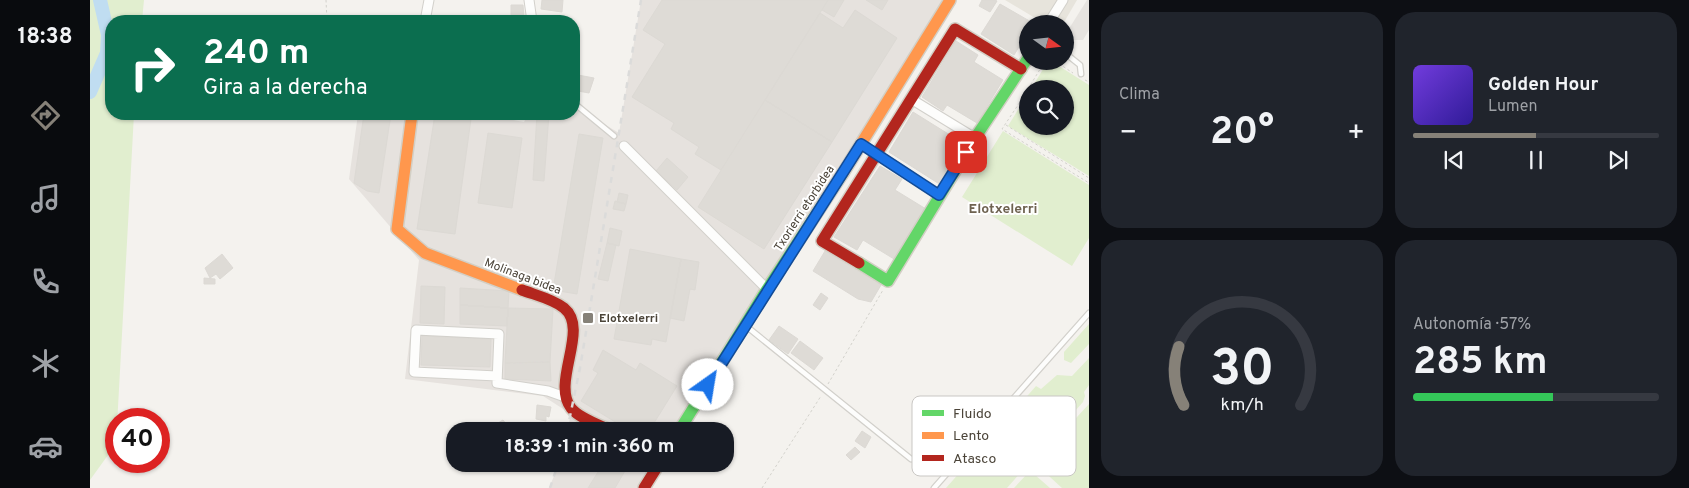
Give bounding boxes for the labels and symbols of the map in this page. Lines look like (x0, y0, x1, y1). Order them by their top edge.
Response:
north arrow (1019, 15, 1074, 70)
pin (945, 131, 987, 173)
street label: Txorierri etorbidea (771, 162, 839, 255)
district label: Elotxelerri (969, 201, 1038, 218)
street label: Molinaga bidea (482, 255, 563, 299)
marker: Elotxelerri (581, 311, 595, 325)
place label: Elotxelerri (599, 311, 658, 327)
position arrow (681, 358, 733, 410)
legend (912, 396, 1076, 476)
text: Fluido (953, 406, 992, 423)
speed limit sign: 40 (105, 408, 170, 473)
text: Lento (953, 428, 989, 445)
text: Atasco (953, 451, 996, 468)

